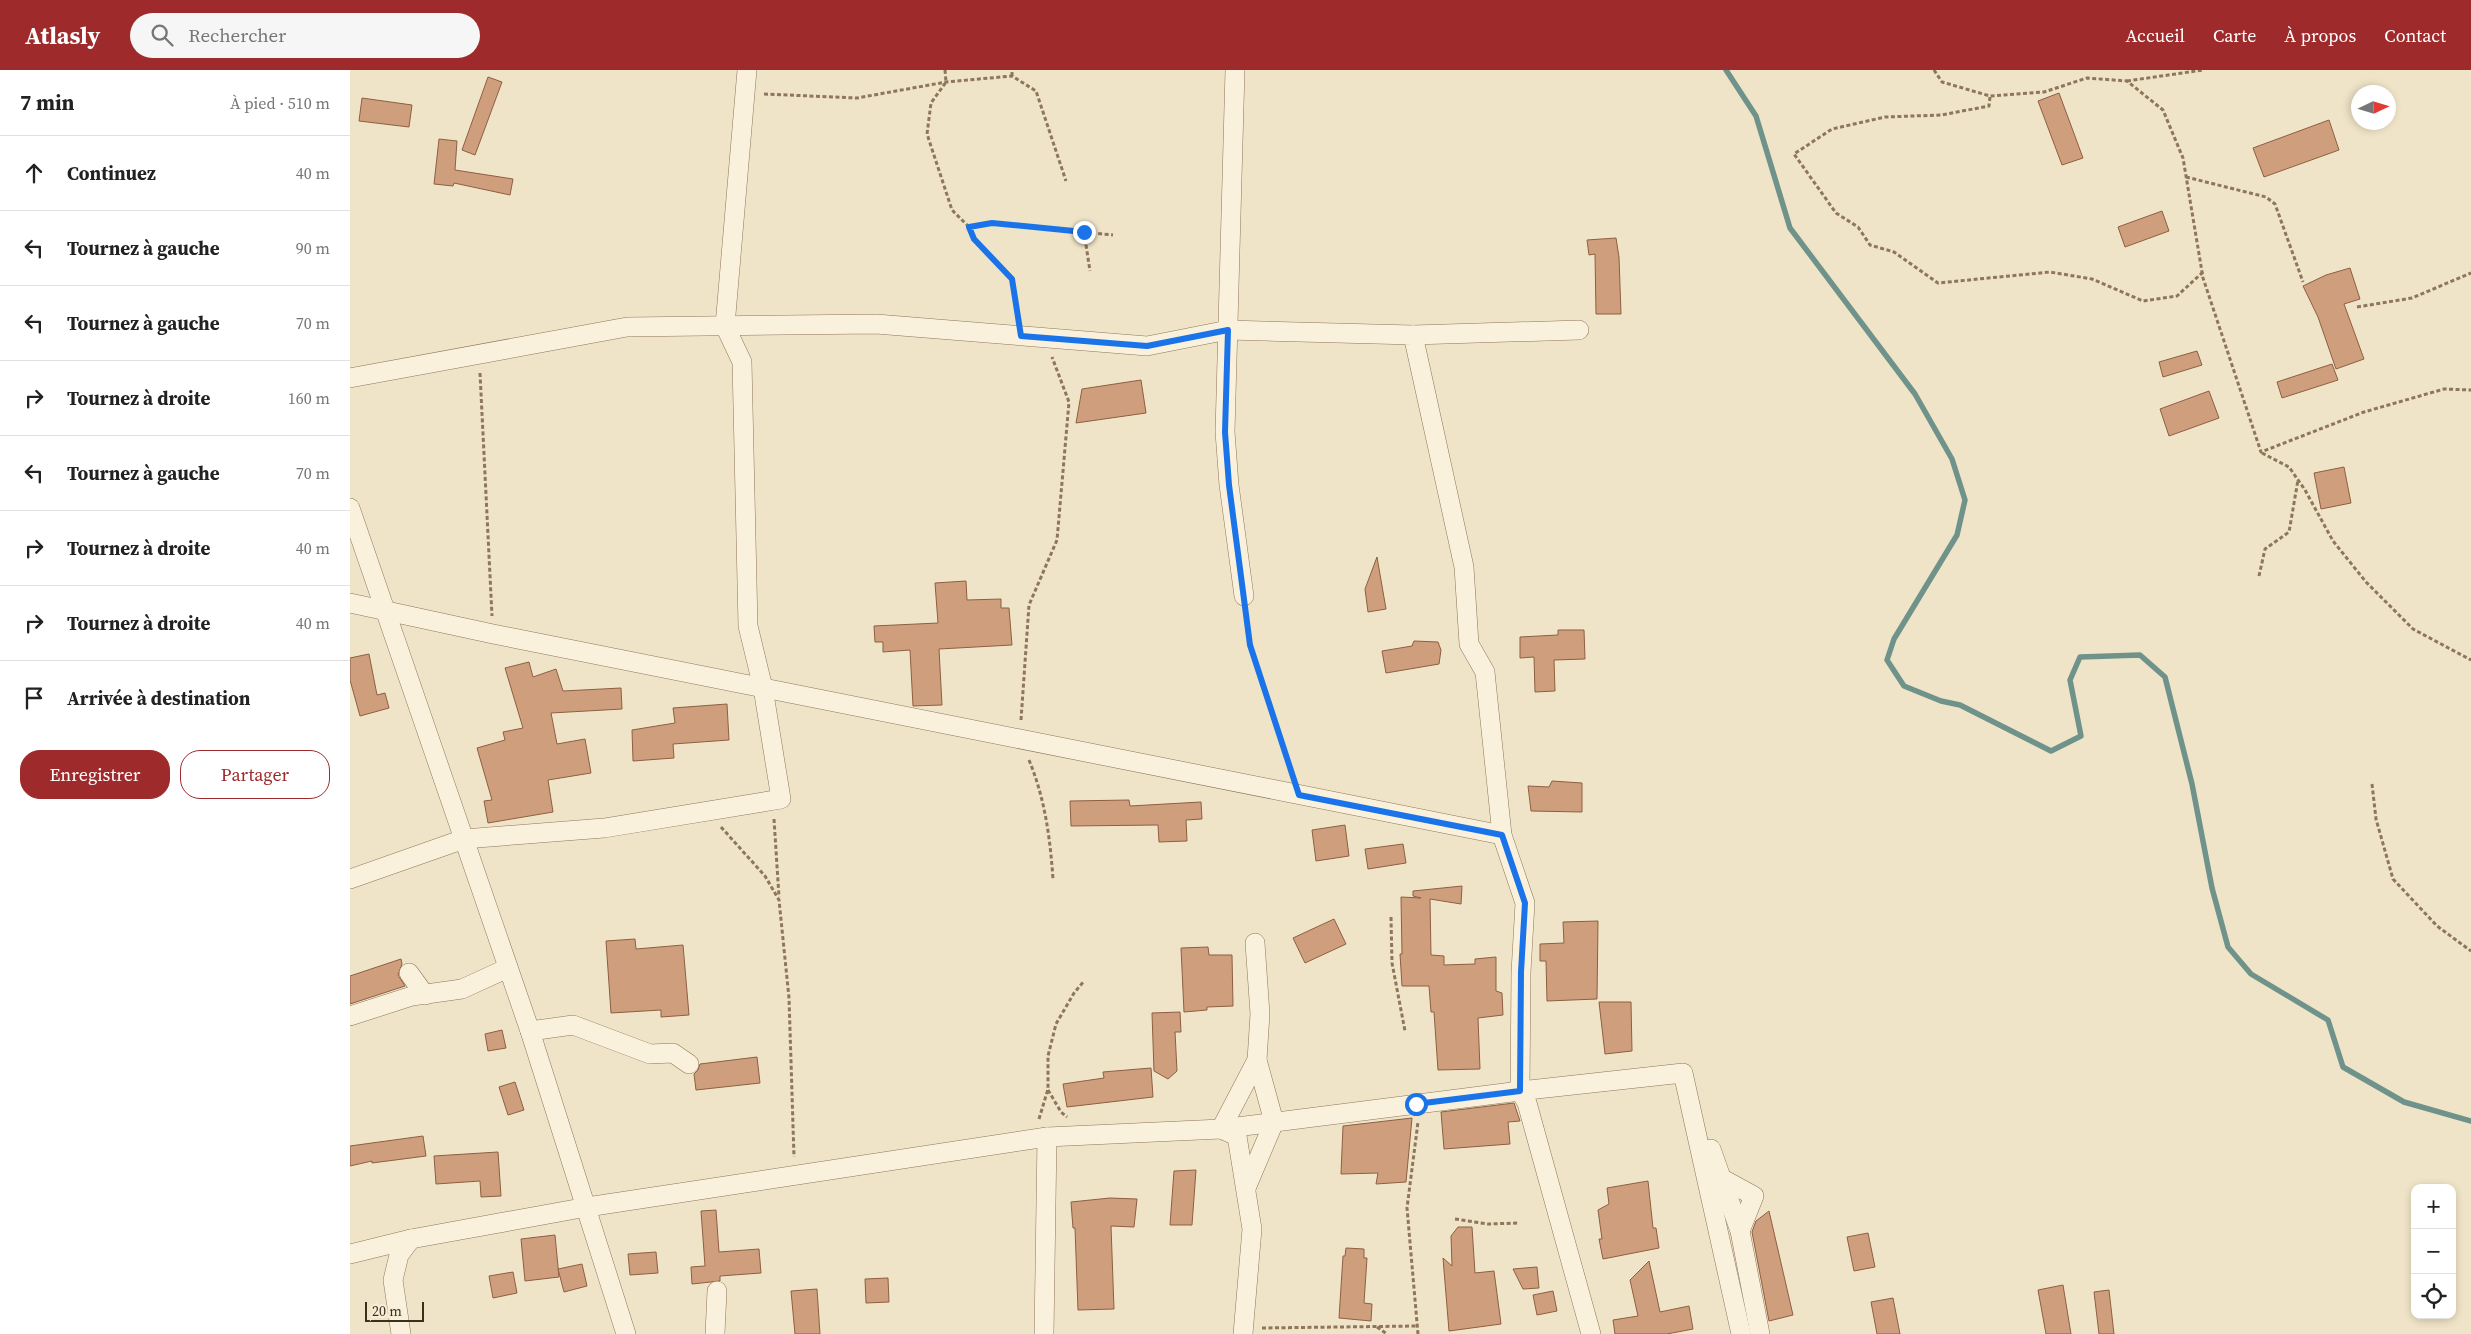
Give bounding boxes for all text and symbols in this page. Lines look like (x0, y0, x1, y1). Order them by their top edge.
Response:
search box (130, 13, 480, 58)
text: Atlasly (25, 19, 100, 52)
icon: search (148, 21, 176, 49)
text: Rechercher (188, 22, 286, 48)
text: Accueil (2126, 23, 2185, 48)
text: Carte (2213, 23, 2256, 48)
text: À propos (2284, 23, 2356, 48)
text: Contact (2384, 23, 2446, 48)
north arrow (2351, 85, 2396, 130)
text: 7 min (20, 88, 75, 117)
text: À pied · 510 m (230, 92, 330, 114)
icon: ahead (20, 159, 48, 187)
text: Continuez (67, 160, 156, 186)
text: 40 m (296, 162, 330, 184)
route end (1073, 221, 1096, 244)
icon: left (20, 234, 48, 262)
text: Tournez à gauche (67, 235, 220, 261)
text: 90 m (296, 237, 330, 259)
icon: left (20, 309, 48, 337)
text: Tournez à gauche (67, 310, 220, 336)
text: 70 m (296, 312, 330, 334)
icon: right (20, 384, 48, 412)
text: Tournez à droite (67, 385, 210, 411)
text: 160 m (288, 387, 330, 409)
icon: left (20, 459, 48, 487)
text: Tournez à gauche (67, 460, 220, 486)
text: 70 m (296, 462, 330, 484)
icon: right (20, 534, 48, 562)
text: Tournez à droite (67, 535, 210, 561)
text: 40 m (296, 537, 330, 559)
icon: right (20, 609, 48, 637)
text: Tournez à droite (67, 610, 210, 636)
text: 40 m (296, 612, 330, 634)
icon: arrive (20, 684, 48, 712)
text: Arrivée à destination (67, 685, 250, 711)
button: Enregistrer (20, 750, 170, 799)
button: Partager (180, 750, 330, 799)
route start (1405, 1093, 1428, 1116)
map controls (2411, 1184, 2456, 1319)
button: + (2411, 1184, 2456, 1229)
button: − (2411, 1229, 2456, 1274)
button: locate (2411, 1274, 2456, 1319)
scale bar (365, 1299, 424, 1322)
text: 20 m (372, 1301, 402, 1321)

